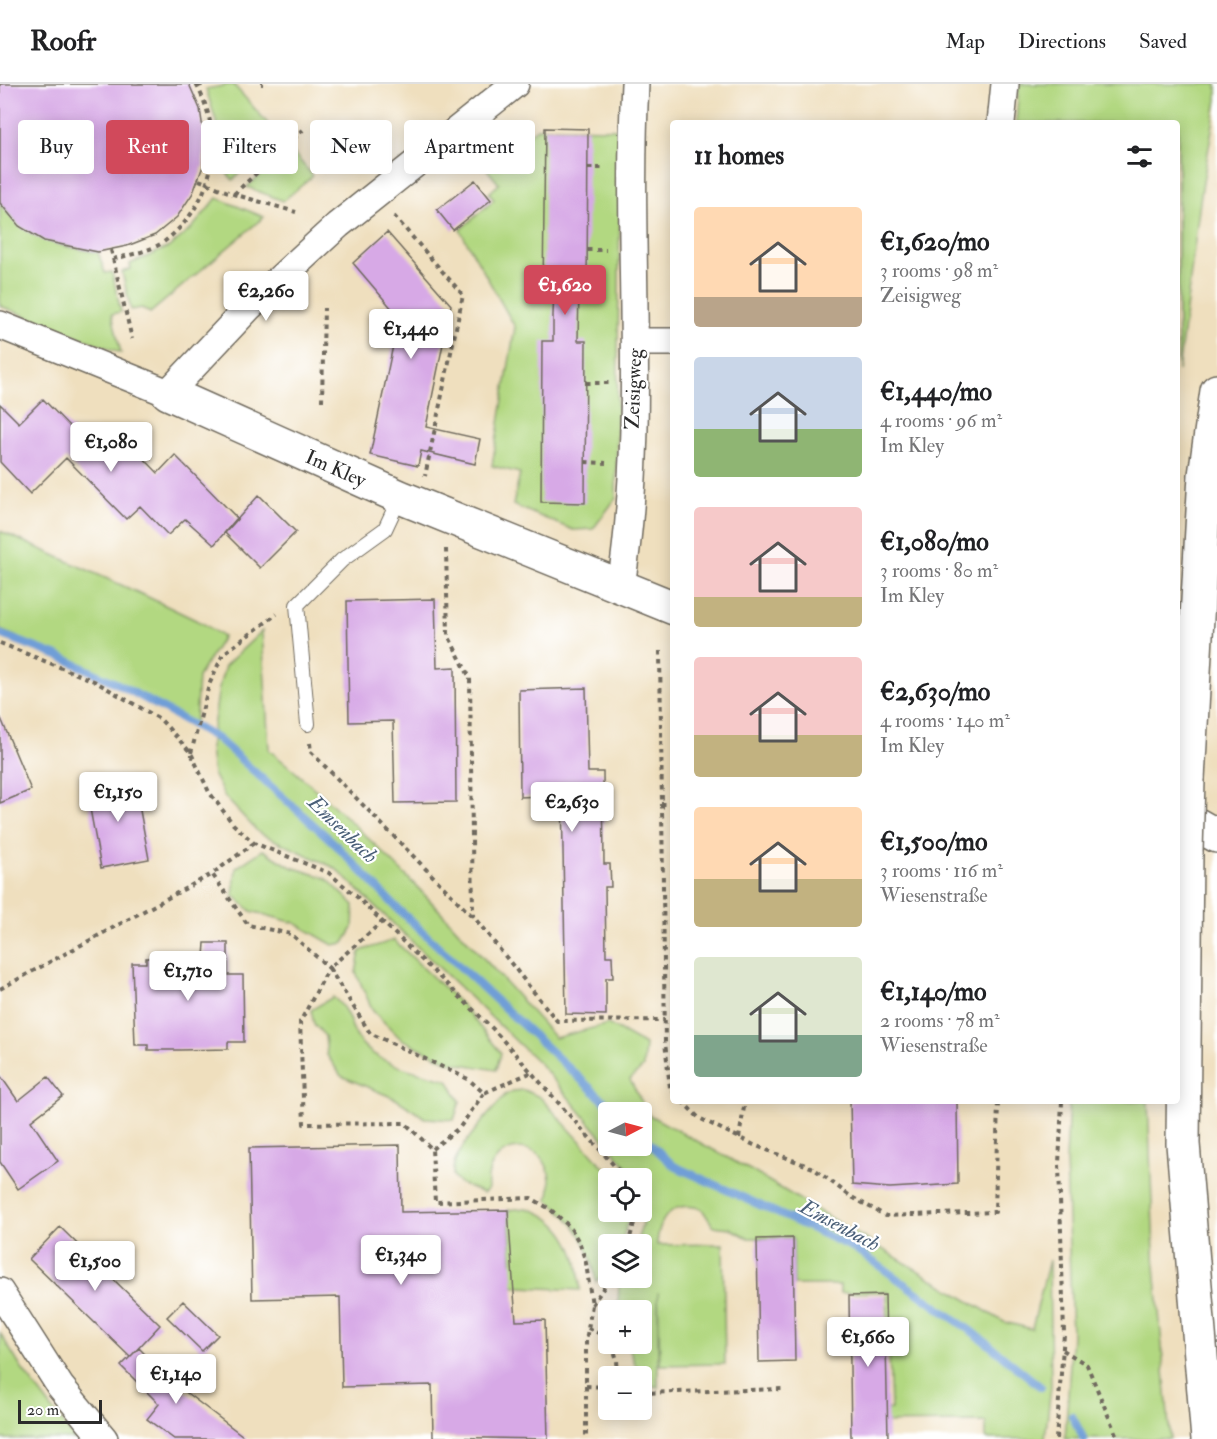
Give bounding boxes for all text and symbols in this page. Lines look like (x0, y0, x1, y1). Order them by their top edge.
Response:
text: Roofr (30, 24, 96, 59)
text: Map (945, 28, 985, 55)
text: Directions (1018, 28, 1106, 55)
text: Saved (1139, 28, 1187, 55)
chip: Buy (18, 120, 94, 174)
chip: Rent (106, 120, 189, 174)
chip: Filters (201, 120, 298, 174)
chip: New (310, 120, 392, 174)
chip: Apartment (404, 120, 535, 174)
text: 11 homes (694, 140, 784, 172)
icon: filters (1123, 140, 1156, 173)
text: €1,620/mo (880, 226, 990, 258)
icon: home (742, 231, 814, 303)
text: 3 rooms · 98 m² (880, 258, 998, 283)
pin: €1,620 (516, 265, 614, 316)
pin: €2,260 (217, 271, 315, 322)
text: €1,620 (538, 272, 592, 297)
text: €2,260 (237, 278, 295, 303)
text: Zeisigweg (880, 283, 961, 308)
pin: €1,440 (362, 309, 460, 360)
text: €1,440 (383, 316, 439, 341)
street label: Zeisigweg (620, 347, 647, 430)
text: €1,440/mo (880, 376, 992, 408)
icon: home (742, 381, 814, 453)
text: 4 rooms · 96 m² (880, 408, 1002, 433)
pin: €1,080 (62, 422, 160, 473)
text: €1,080 (84, 429, 138, 454)
text: Im Kley (880, 433, 944, 458)
street label: Im Kley (301, 444, 371, 493)
text: €1,080/mo (880, 526, 989, 558)
icon: home (742, 531, 814, 603)
text: 3 rooms · 80 m² (880, 558, 998, 583)
text: Im Kley (880, 583, 944, 608)
text: €2,630/mo (880, 676, 990, 708)
icon: home (742, 681, 814, 753)
text: 4 rooms · 140 m² (880, 708, 1010, 733)
text: Im Kley (880, 733, 944, 758)
pin: €1,150 (69, 772, 167, 823)
text: €1,150 (93, 779, 143, 804)
pin: €2,630 (523, 782, 621, 833)
water label: Emsenbach (301, 788, 383, 869)
text: €2,630 (545, 789, 599, 814)
text: €1,500/mo (880, 826, 987, 858)
icon: home (742, 831, 814, 903)
text: 3 rooms · 116 m² (880, 858, 1003, 883)
text: Wiesenstraße (880, 883, 988, 908)
pin: €1,710 (139, 951, 237, 1002)
text: €1,710 (163, 958, 213, 983)
text: €1,140/mo (880, 976, 987, 1008)
icon: home (742, 981, 814, 1053)
text: 2 rooms · 78 m² (880, 1008, 1000, 1033)
text: Wiesenstraße (880, 1033, 988, 1058)
north arrow (598, 1102, 652, 1156)
map controls (598, 1102, 652, 1420)
button: locate (598, 1168, 652, 1222)
water label: Emsenbach (793, 1192, 885, 1258)
button: layers (598, 1234, 652, 1288)
pin: €1,340 (352, 1235, 450, 1286)
pin: €1,500 (46, 1241, 144, 1292)
text: €1,340 (375, 1242, 427, 1267)
text: €1,500 (69, 1248, 121, 1273)
button: + (598, 1300, 652, 1354)
pin: €1,660 (819, 1317, 917, 1368)
text: €1,660 (841, 1324, 895, 1349)
pin: €1,140 (127, 1354, 225, 1405)
text: €1,140 (150, 1361, 202, 1386)
button: − (598, 1366, 652, 1420)
scale bar (18, 1397, 102, 1424)
text: 20 m (27, 1400, 59, 1420)

